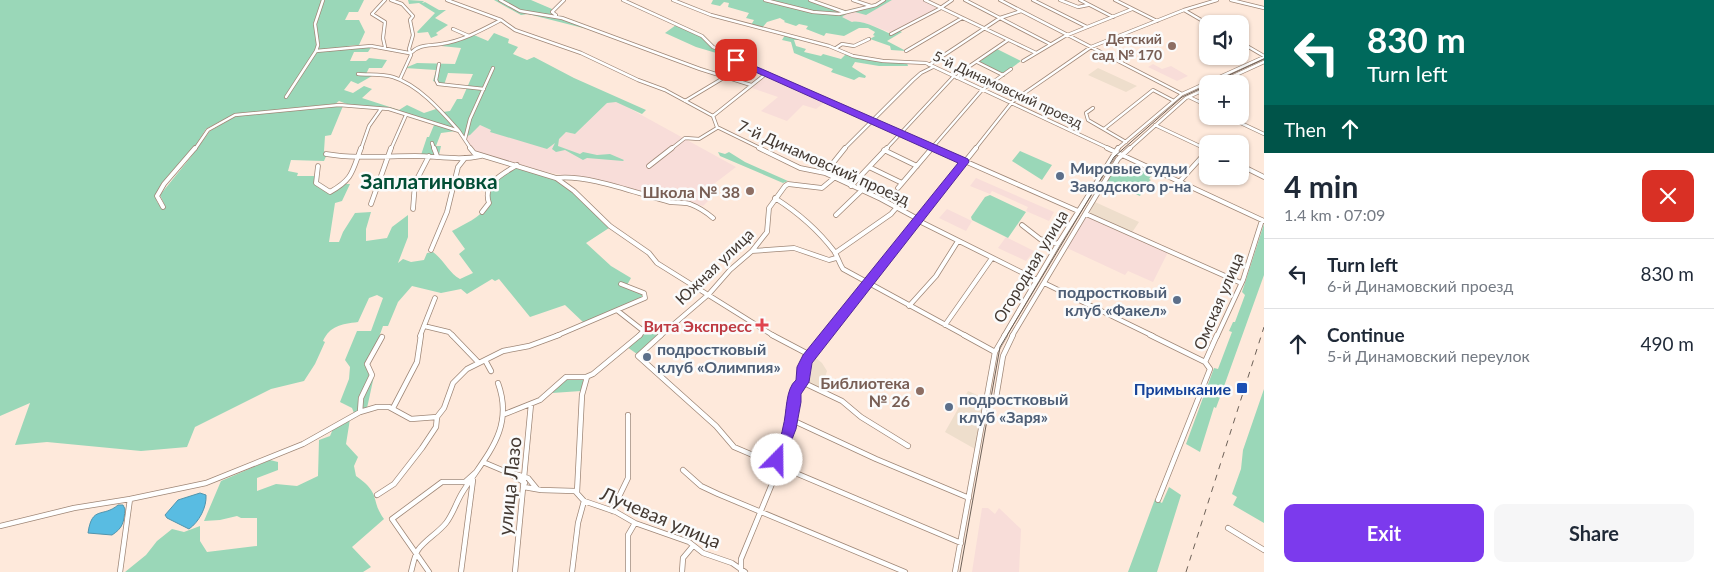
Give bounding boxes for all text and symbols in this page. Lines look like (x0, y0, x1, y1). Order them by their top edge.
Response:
map controls (1199, 15, 1249, 185)
button: sound (1199, 15, 1249, 65)
text: 830 m (1367, 18, 1466, 60)
icon: left (1284, 20, 1349, 85)
place label: Детский сад № 170 (1092, 30, 1162, 63)
pin (715, 39, 757, 81)
marker: Детский сад № 170 (1166, 40, 1178, 52)
icon: arrive (722, 46, 750, 74)
street label: 5-й Динамовский проезд (931, 47, 1086, 131)
text: Turn left (1367, 60, 1448, 87)
button: + (1199, 75, 1249, 125)
street label: 7-й Динамовский проезд (735, 115, 913, 209)
icon: ahead (1336, 115, 1364, 143)
text: Then (1284, 118, 1326, 141)
button: − (1199, 135, 1249, 185)
place label: Мировые судьи Заводского р-на (1070, 158, 1191, 195)
district label: Заплатиновка (360, 168, 498, 193)
text: 4 min (1284, 168, 1358, 204)
marker: Мировые судьи Заводского р-на (1054, 170, 1066, 182)
button: close (1642, 170, 1694, 222)
place label: Школа № 38 (643, 182, 740, 201)
marker: Школа № 38 (744, 185, 756, 197)
text: 1.4 km · 07:09 (1284, 205, 1385, 224)
street label: Огородная улица (989, 206, 1071, 326)
street label: Южная улица (671, 224, 757, 308)
street label: Омская улица (1189, 250, 1247, 352)
text: Turn left (1327, 253, 1398, 276)
icon: left (1284, 260, 1312, 288)
text: 830 m (1640, 262, 1694, 285)
text: 6-й Динамовский проезд (1327, 276, 1513, 295)
place label: подростковый клуб «Факел» (1058, 282, 1167, 319)
marker: подростковый клуб «Факел» (1171, 294, 1183, 306)
place label: Вита Экспресс (643, 316, 752, 335)
marker: Вита Экспресс (756, 319, 768, 331)
text: Continue (1327, 323, 1405, 346)
icon: ahead (1284, 330, 1312, 358)
text: 490 m (1640, 332, 1694, 355)
place label: подростковый клуб «Олимпия» (657, 339, 781, 376)
text: 5-й Динамовский переулок (1327, 346, 1530, 365)
marker: подростковый клуб «Олимпия» (641, 351, 653, 363)
place label: Библиотека № 26 (820, 373, 910, 410)
place label: Примыкание (1134, 379, 1231, 398)
marker: Примыкание (1235, 381, 1249, 395)
marker: Библиотека № 26 (914, 385, 926, 397)
place label: подростковый клуб «Заря» (959, 389, 1068, 426)
marker: подростковый клуб «Заря» (943, 401, 955, 413)
position arrow (750, 433, 802, 485)
street label: улица Лазо (492, 436, 526, 536)
street label: Лучевая улица (597, 481, 724, 553)
button: Exit (1284, 504, 1484, 562)
button: Share (1494, 504, 1694, 562)

